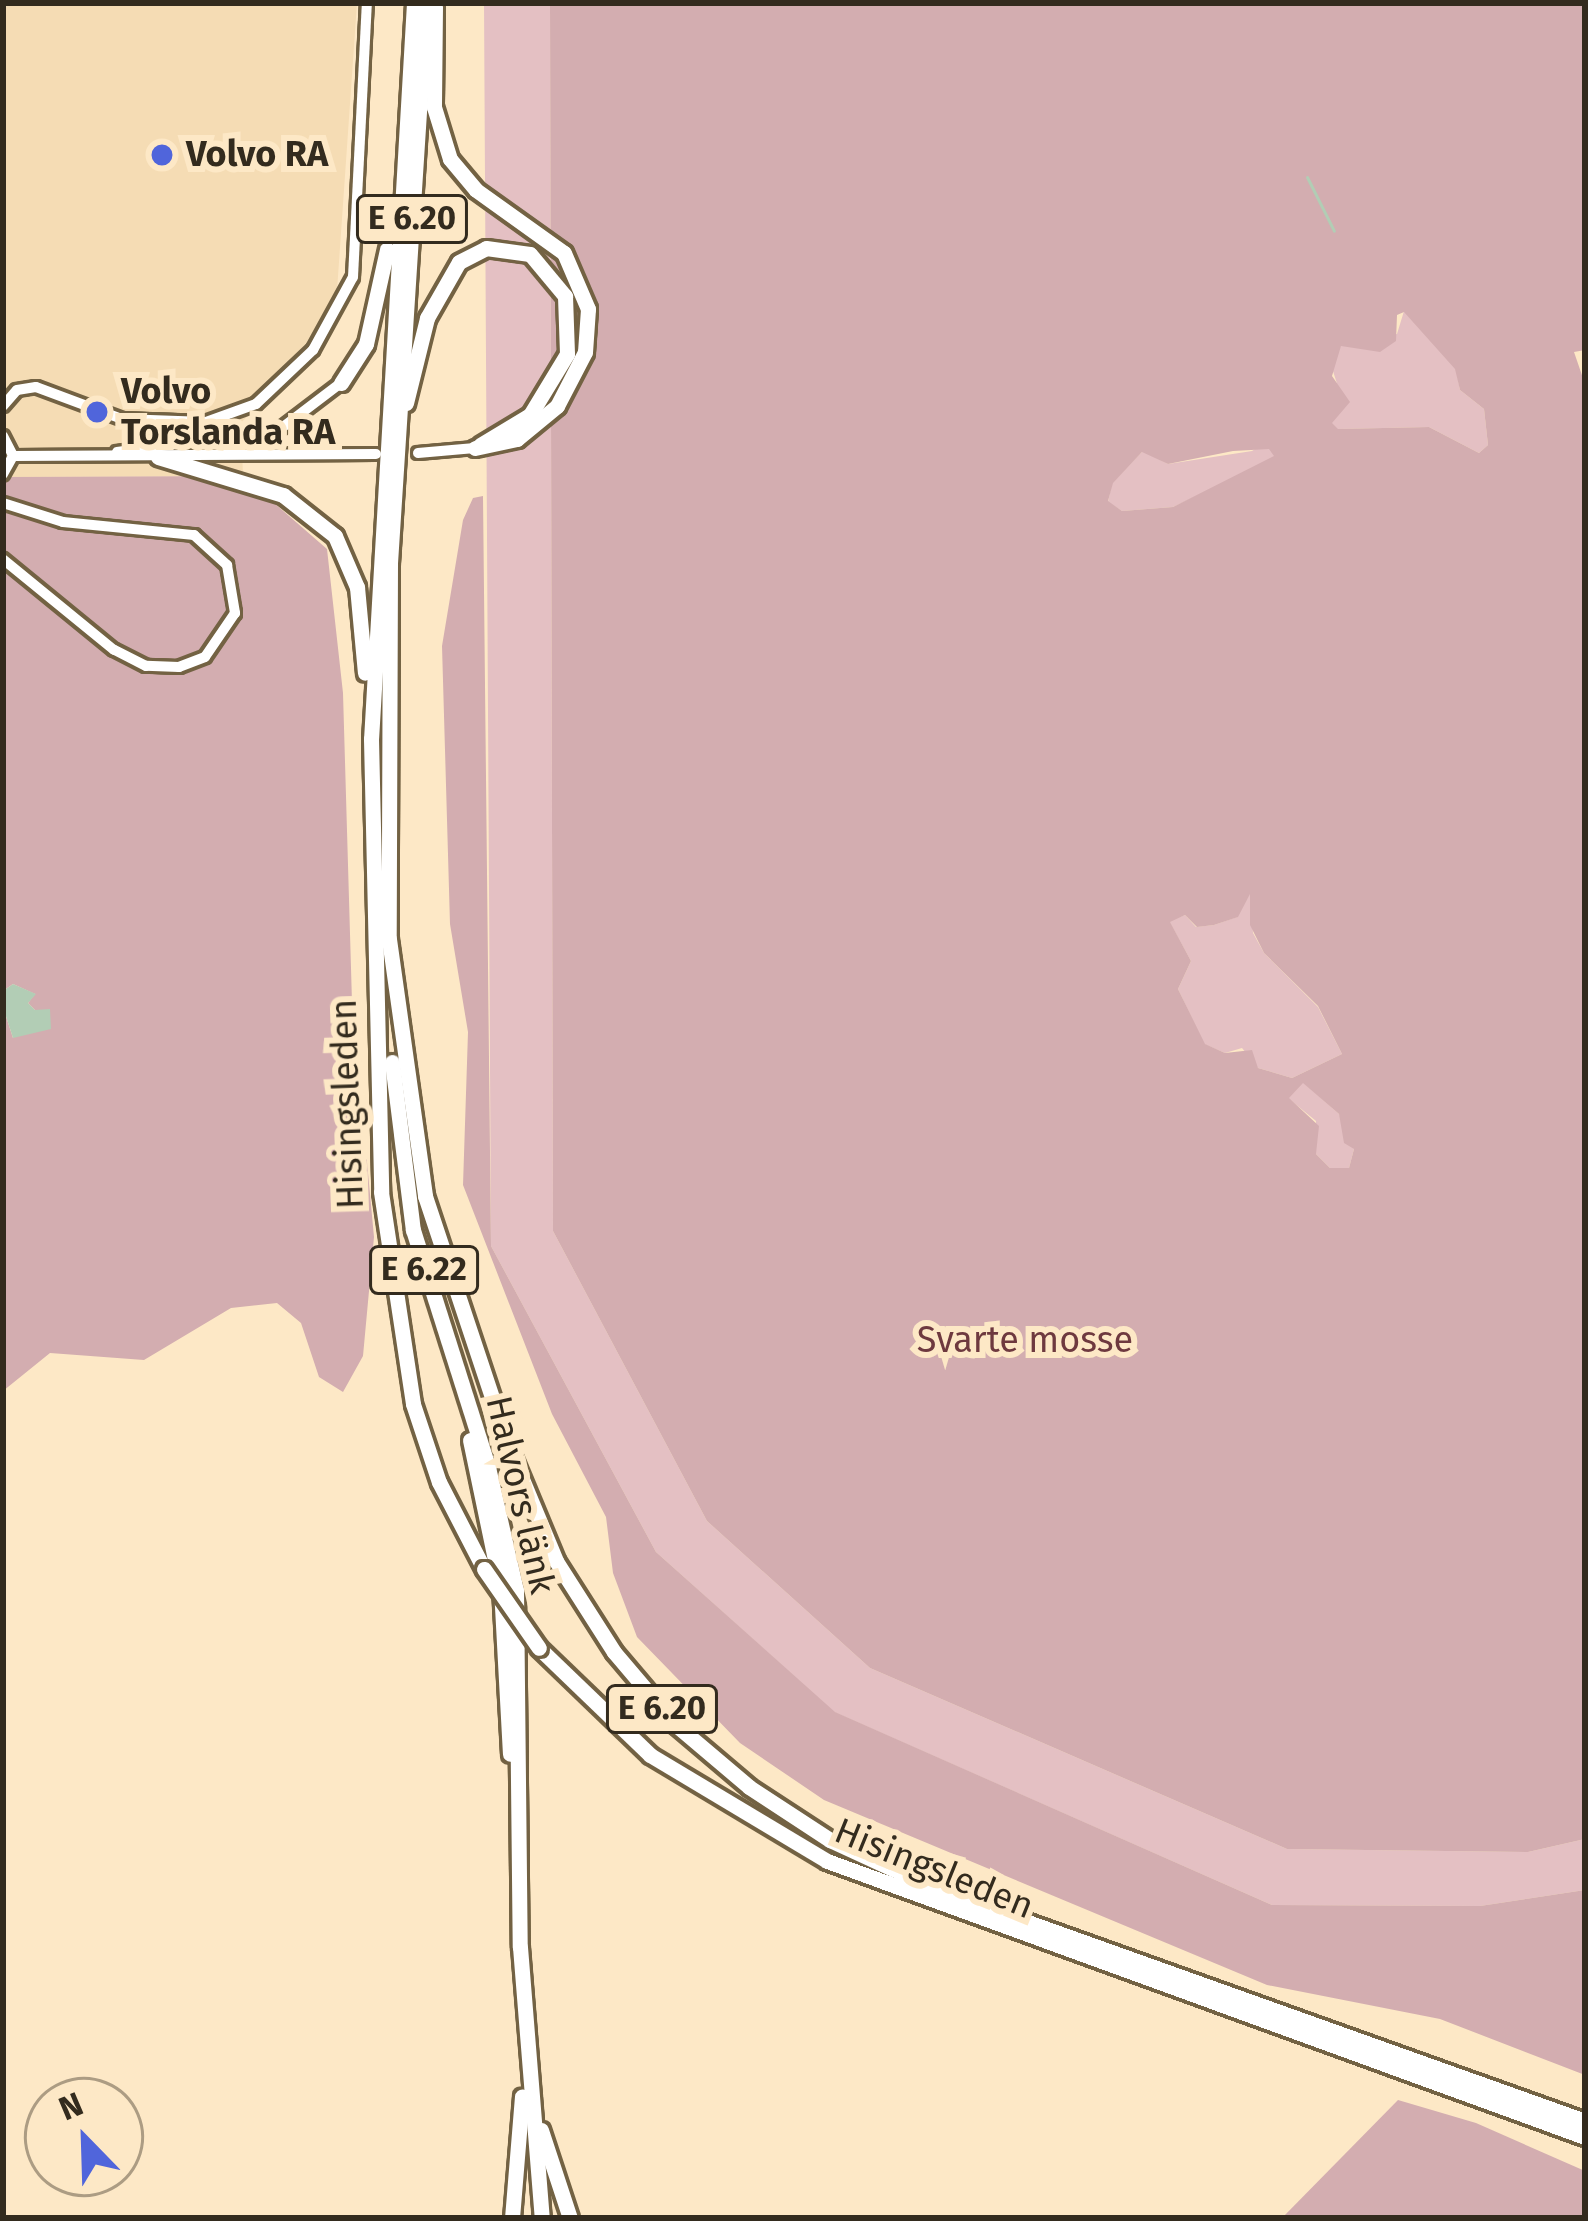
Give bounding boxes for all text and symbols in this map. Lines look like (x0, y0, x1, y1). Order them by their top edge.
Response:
place label: Volvo RA (186, 133, 328, 177)
marker: Volvo RA (149, 142, 175, 168)
road number: E 6.20 (355, 192, 469, 246)
place label: Volvo Torslanda RA (121, 369, 335, 454)
marker: Volvo Torslanda RA (84, 399, 110, 425)
street label: Hisingsleden (323, 998, 373, 1210)
road number: E 6.22 (367, 1243, 481, 1297)
park label: Svarte mosse (917, 1319, 1133, 1363)
street label: Halvors länk (476, 1392, 564, 1598)
road number: E 6.20 (605, 1682, 719, 1736)
street label: Hisingsleden (828, 1810, 1040, 1928)
north arrow (24, 2077, 144, 2197)
text: N (53, 2084, 89, 2129)

